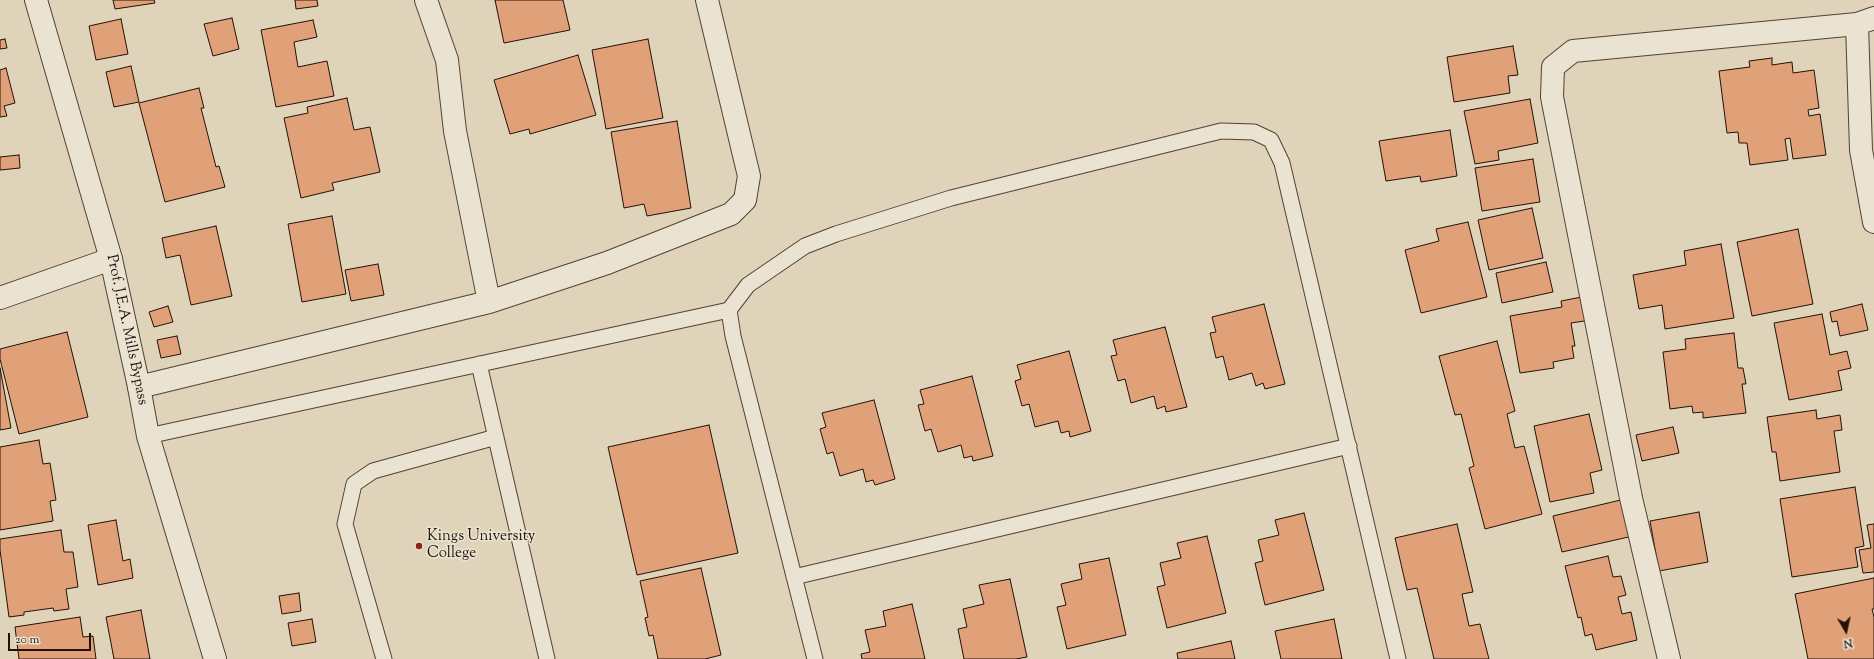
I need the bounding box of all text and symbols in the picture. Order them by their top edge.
street label: Prof. J.E.A. Mills Bypass [101,253,151,407]
place label: Kings University College [427,528,535,563]
marker: Kings University College [414,541,424,551]
north arrow [1826,611,1866,651]
scale bar [10,625,93,651]
text: 20 m [15,631,39,649]
text: N [1842,634,1853,651]

